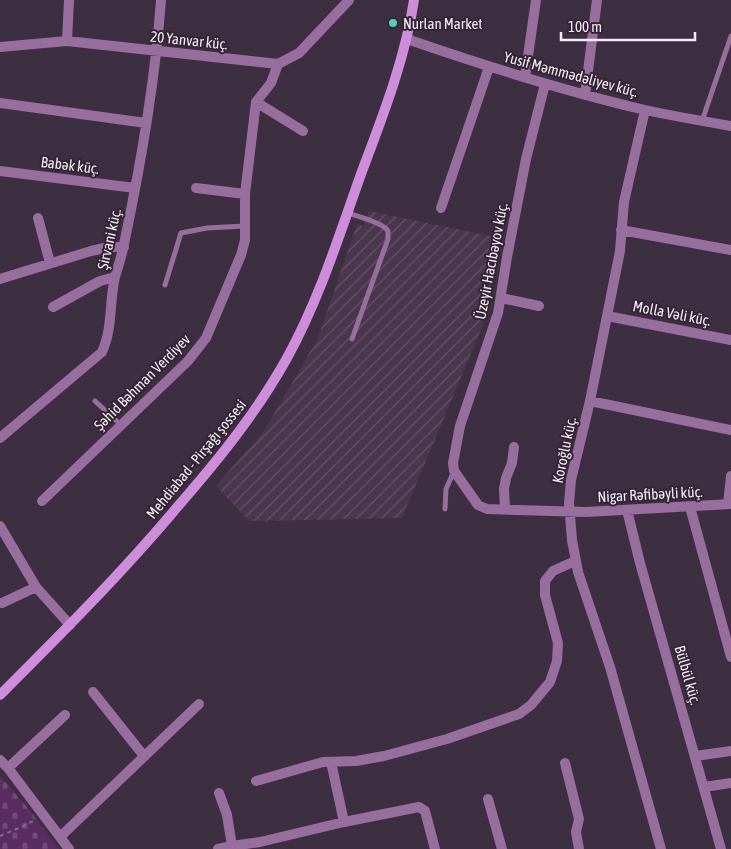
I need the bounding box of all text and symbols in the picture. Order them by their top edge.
scale bar [561,10,695,42]
place label: Nurlan Market [403,15,483,32]
marker: Nurlan Market [387,17,399,29]
text: 100 m [568,18,602,35]
street label: 20 Yanvar küç. [149,27,229,53]
street label: Yusif Məmmədəliyev küç. [502,48,640,100]
street label: Babək küç. [40,153,101,177]
street label: Üzeyir Hacıbəyov küç. [471,201,511,321]
street label: Şirvani küç. [94,207,124,271]
street label: Molla Vəli küç. [631,297,713,329]
street label: Şəhid Bəhman Verdiyev [90,330,194,434]
street label: Mehdiabad - Pirşağı şossesi [143,396,249,522]
street label: Koroğlu küç. [549,415,579,485]
street label: Nigar Rəfibəyli küç. [597,483,703,505]
street label: Bülbül küç. [671,643,705,707]

